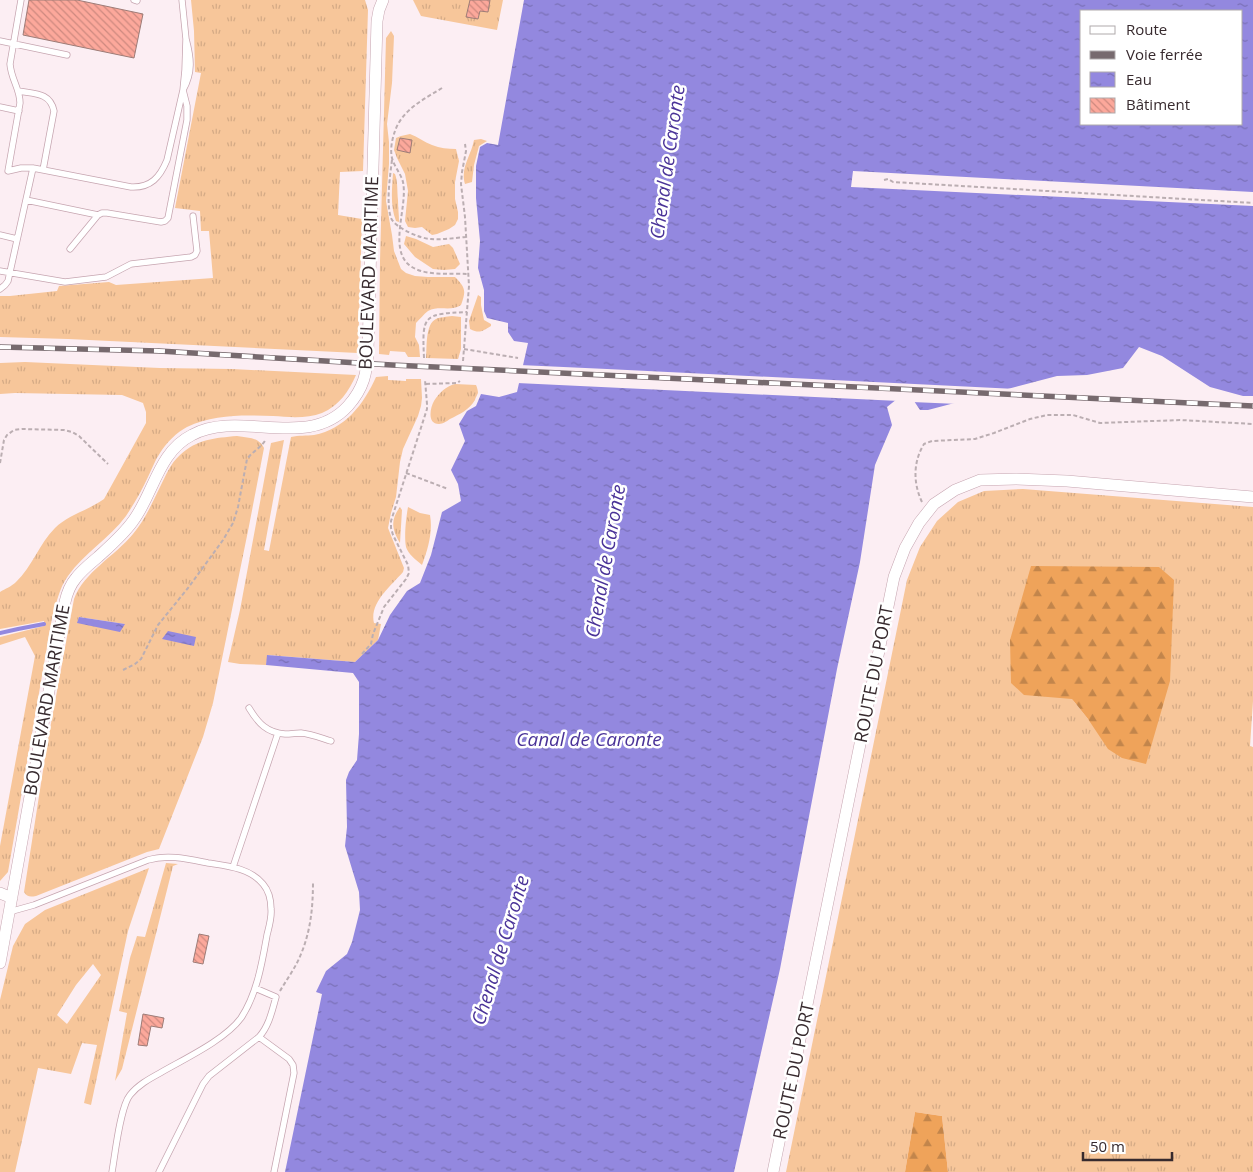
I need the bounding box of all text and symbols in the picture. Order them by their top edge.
legend [1080,10,1243,125]
text: Route [1126,19,1167,39]
text: Voie ferrée [1126,44,1203,64]
text: Eau [1126,69,1152,89]
water label: Chenal de Caronte [643,83,691,241]
text: Bâtiment [1126,94,1190,114]
street label: BOULEVARD MARITIME [353,176,383,370]
water label: Chenal de Caronte [579,482,631,640]
street label: BOULEVARD MARITIME [17,602,75,797]
street label: ROUTE DU PORT [848,603,898,745]
water label: Canal de Caronte [516,726,662,752]
water label: Chenal de Caronte [465,872,535,1028]
street label: ROUTE DU PORT [767,1000,819,1142]
scale bar [1083,1130,1172,1162]
text: 50 m [1090,1136,1125,1156]

